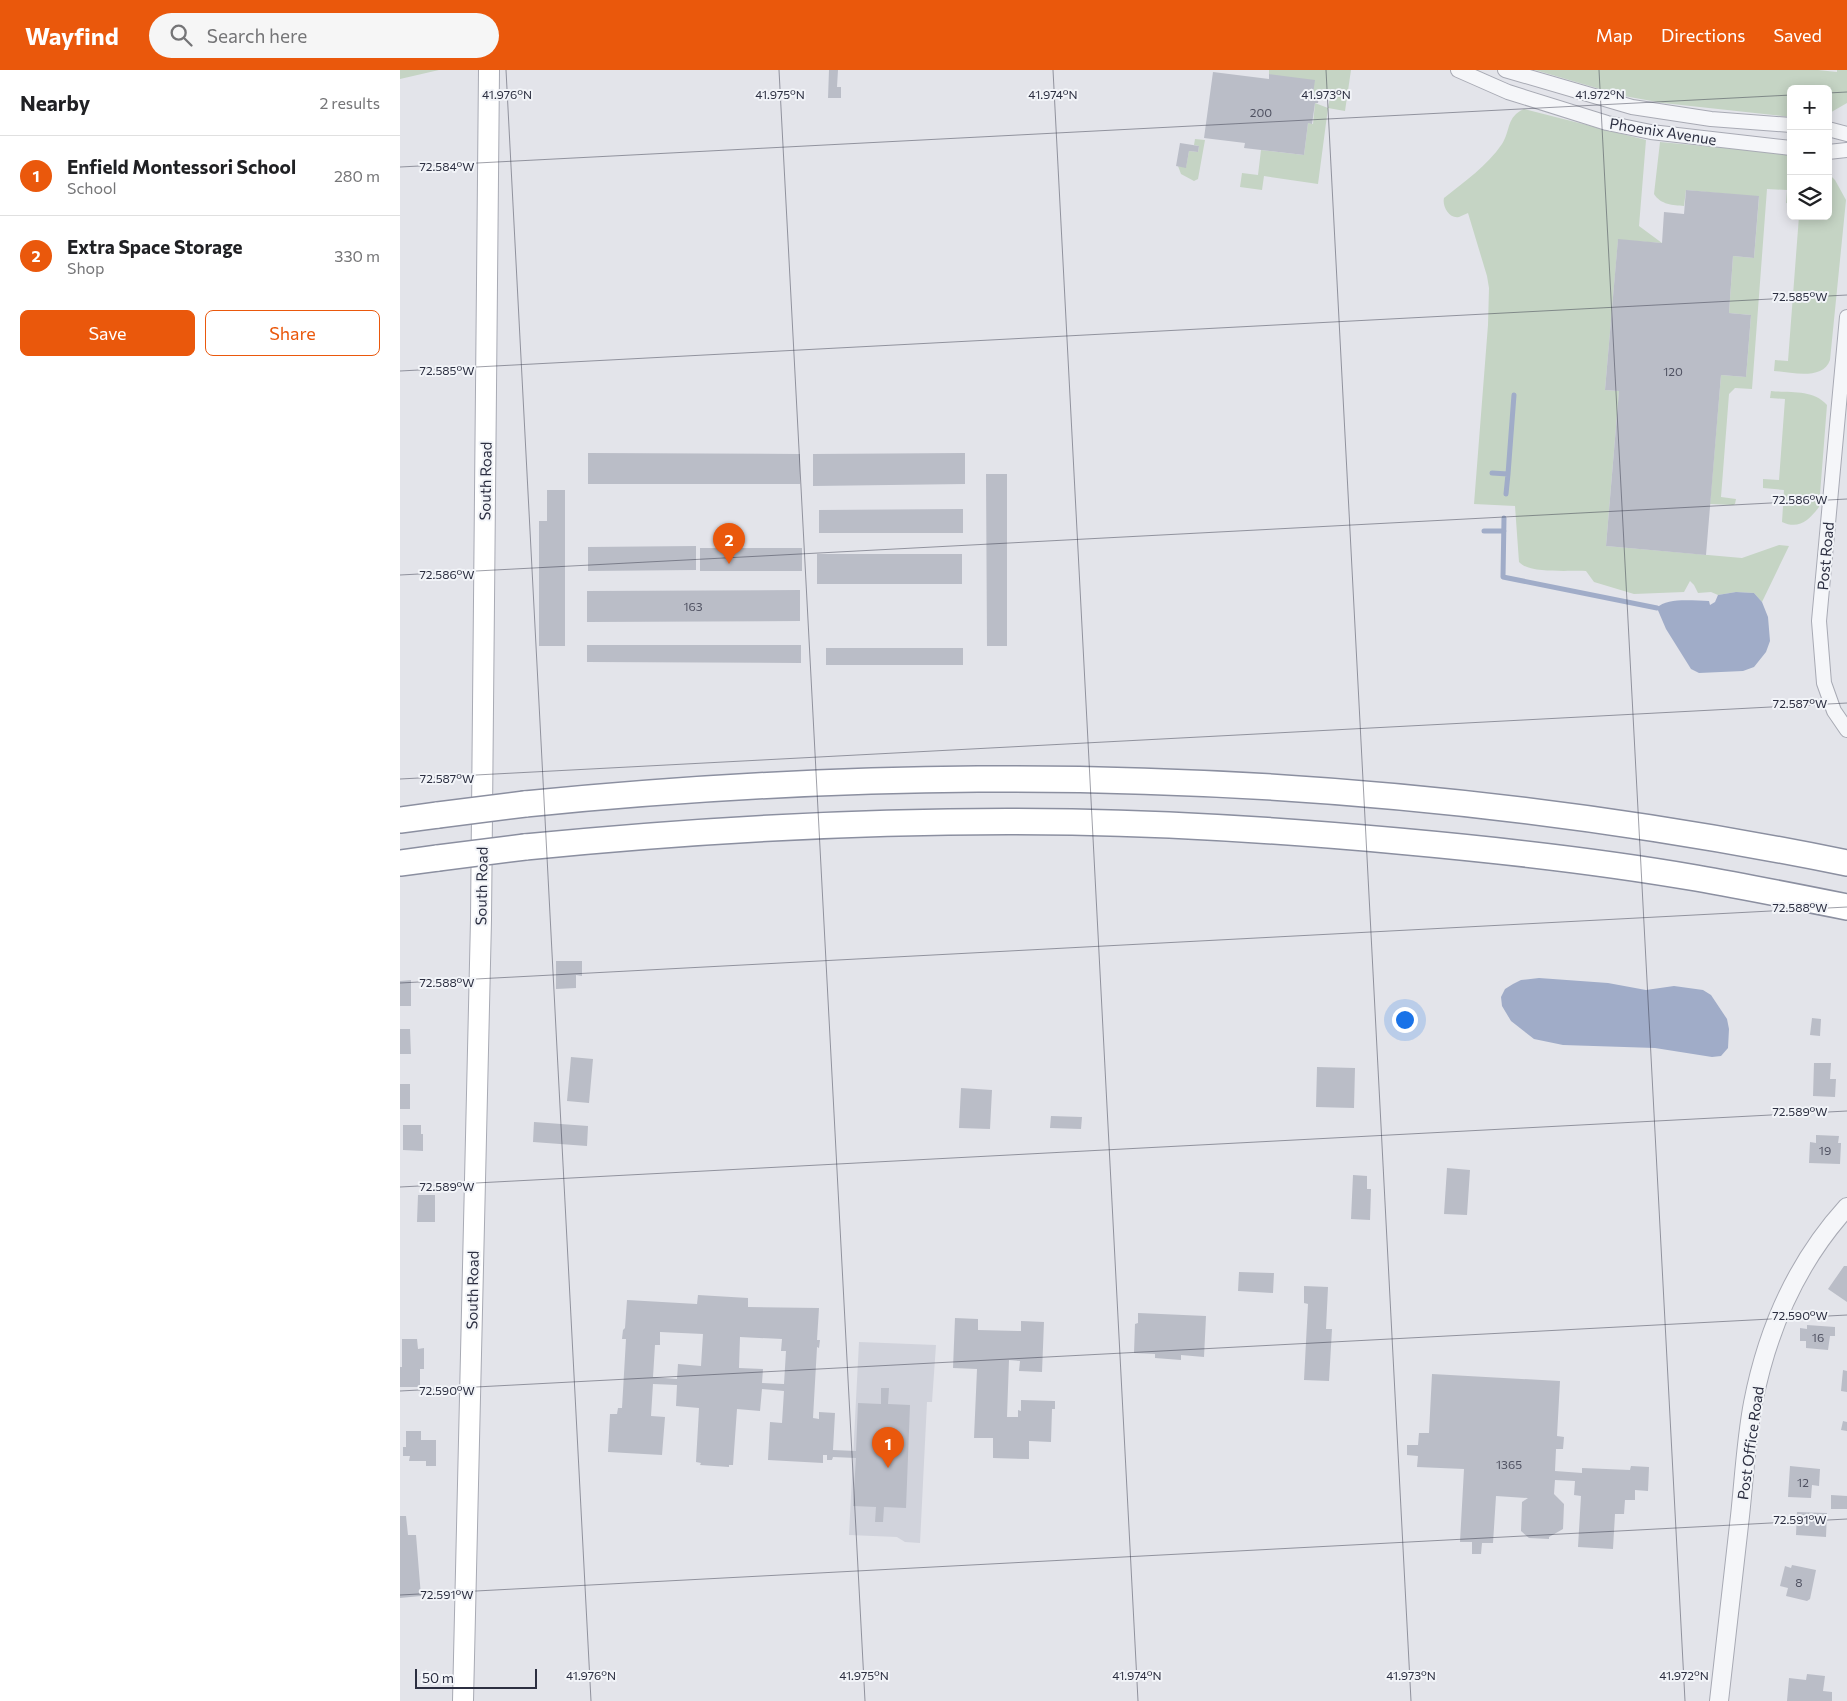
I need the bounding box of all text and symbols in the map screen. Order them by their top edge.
search box [149,13,499,58]
text: Wayfind [25,21,119,50]
icon: search [167,21,195,49]
text: Search here [207,24,307,47]
text: Map [1596,24,1633,46]
text: Directions [1661,24,1745,46]
text: Saved [1773,24,1822,46]
map controls [1787,85,1832,220]
button: + [1787,85,1832,130]
text: 41.976°N [482,87,532,101]
text: 41.975°N [755,87,805,101]
text: 41.974°N [1028,87,1078,101]
text: 41.973°N [1301,87,1351,101]
text: 41.972°N [1575,87,1625,101]
text: Nearby [20,90,90,115]
text: 2 results [319,93,380,112]
house number: 200 [1250,105,1272,119]
street label: Phoenix Avenue [1608,114,1718,148]
button: − [1787,130,1832,175]
text: Enfield Montessori School [67,155,296,178]
text: 72.584°W [419,159,475,173]
text: 1 [32,166,40,185]
text: 280 m [334,166,380,185]
button: layers [1787,175,1832,220]
text: School [67,178,117,197]
text: Extra Space Storage [67,235,242,258]
text: 2 [31,246,41,265]
text: 330 m [334,246,380,265]
text: Shop [67,258,105,277]
text: 72.585°W [1773,289,1827,303]
button: Save [20,310,195,356]
button: Share [205,310,380,356]
text: 72.585°W [420,363,474,377]
house number: 120 [1663,364,1683,378]
street label: South Road [475,441,495,521]
text: 72.586°W [1772,492,1828,506]
street label: Post Road [1813,521,1837,591]
pin: 2 [713,523,745,564]
text: 72.586°W [419,567,475,581]
house number: 163 [683,599,703,613]
text: 72.587°W [1773,696,1827,710]
text: 72.587°W [420,771,474,785]
street label: South Road [471,846,491,926]
text: 72.588°W [1772,900,1828,914]
text: 72.588°W [419,975,475,989]
your location [1392,1007,1418,1033]
text: 72.589°W [1772,1104,1828,1118]
house number: 19 [1819,1143,1831,1157]
text: 72.589°W [419,1179,475,1193]
street label: South Road [462,1250,482,1330]
text: 72.590°W [1772,1308,1828,1322]
house number: 16 [1812,1330,1824,1344]
text: 72.590°W [419,1383,475,1397]
street label: Post Office Road [1733,1385,1767,1501]
pin: 1 [872,1427,904,1468]
house number: 1365 [1496,1457,1522,1471]
house number: 12 [1797,1475,1809,1489]
text: 72.591°W [1773,1512,1827,1526]
house number: 8 [1795,1575,1803,1589]
text: 72.591°W [420,1587,474,1601]
scale bar [415,1666,538,1689]
text: 41.976°N [566,1668,616,1682]
text: 41.975°N [839,1668,889,1682]
text: 41.974°N [1112,1668,1162,1682]
text: 41.973°N [1386,1668,1436,1682]
text: 41.972°N [1659,1668,1709,1682]
text: 50 m [422,1669,454,1686]

